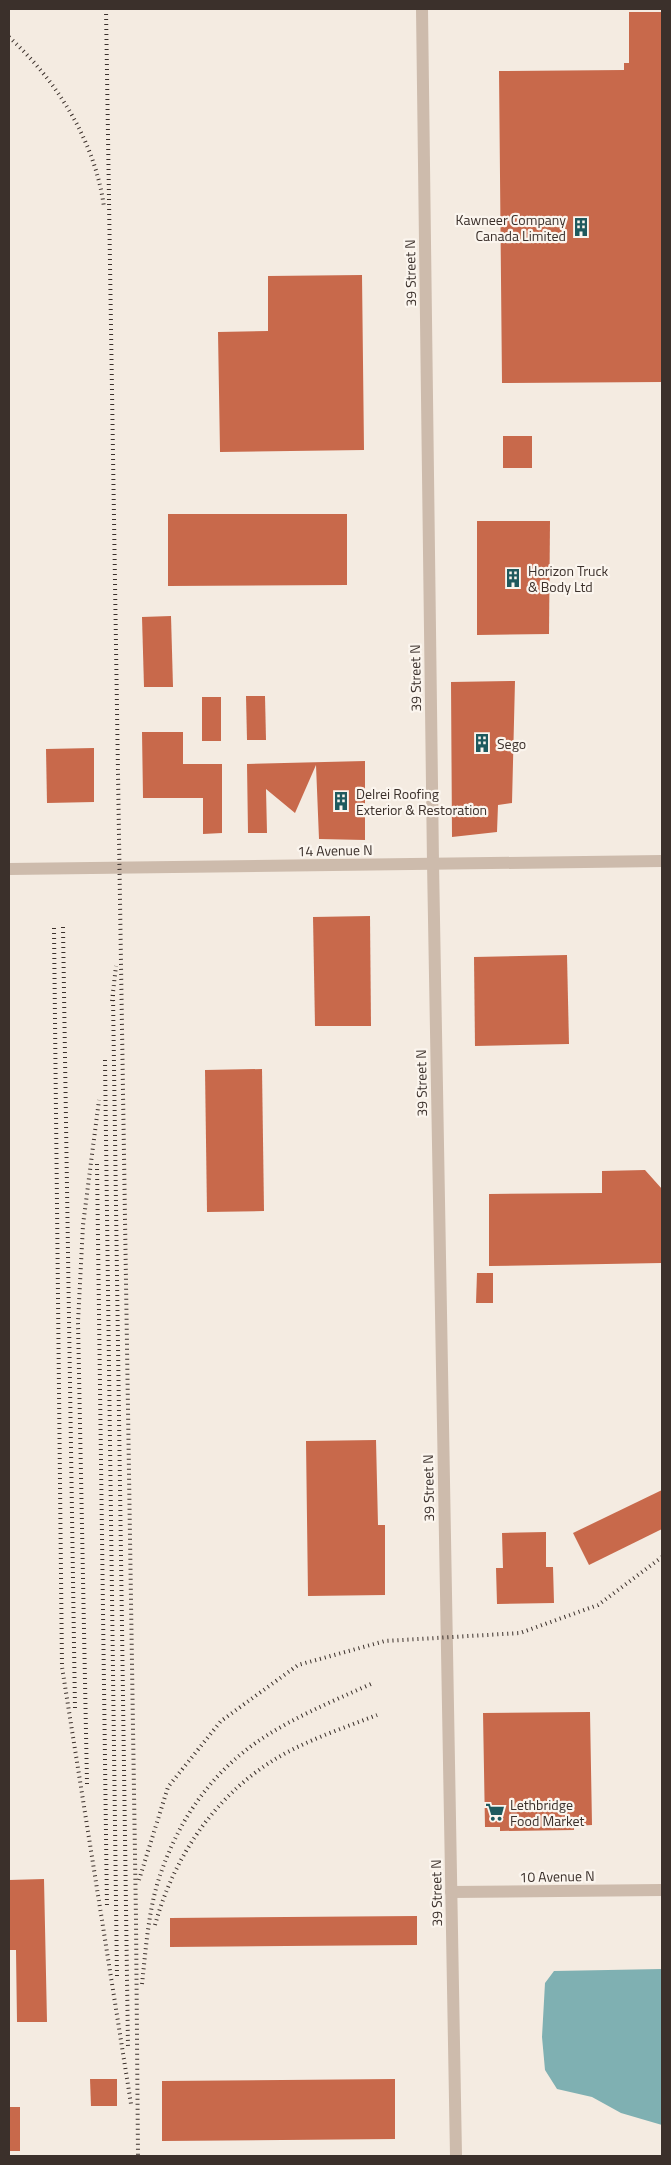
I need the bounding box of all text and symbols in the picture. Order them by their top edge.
place label: Kawneer Company Canada Limited [456,209,566,246]
building icon: Kawneer Company Canada Limited [570,216,592,238]
street label: 39 Street N [399,239,421,307]
place label: Horizon Truck & Body Ltd [528,560,609,597]
building icon: Horizon Truck & Body Ltd [502,567,524,589]
street label: 39 Street N [404,644,426,712]
building icon: Sego [471,732,493,754]
place label: Sego [497,733,526,754]
place label: Delrei Roofing Exterior & Restoration [356,783,487,820]
building icon: Delrei Roofing Exterior & Restoration [330,790,352,812]
street label: 14 Avenue N [297,839,373,861]
street label: 39 Street N [410,1049,432,1117]
street label: 39 Street N [417,1454,439,1522]
place label: Lethbridge Food Market [510,1794,585,1831]
supermarket icon: Lethbridge Food Market [484,1801,506,1823]
street label: 39 Street N [425,1859,447,1927]
street label: 10 Avenue N [519,1865,595,1887]

